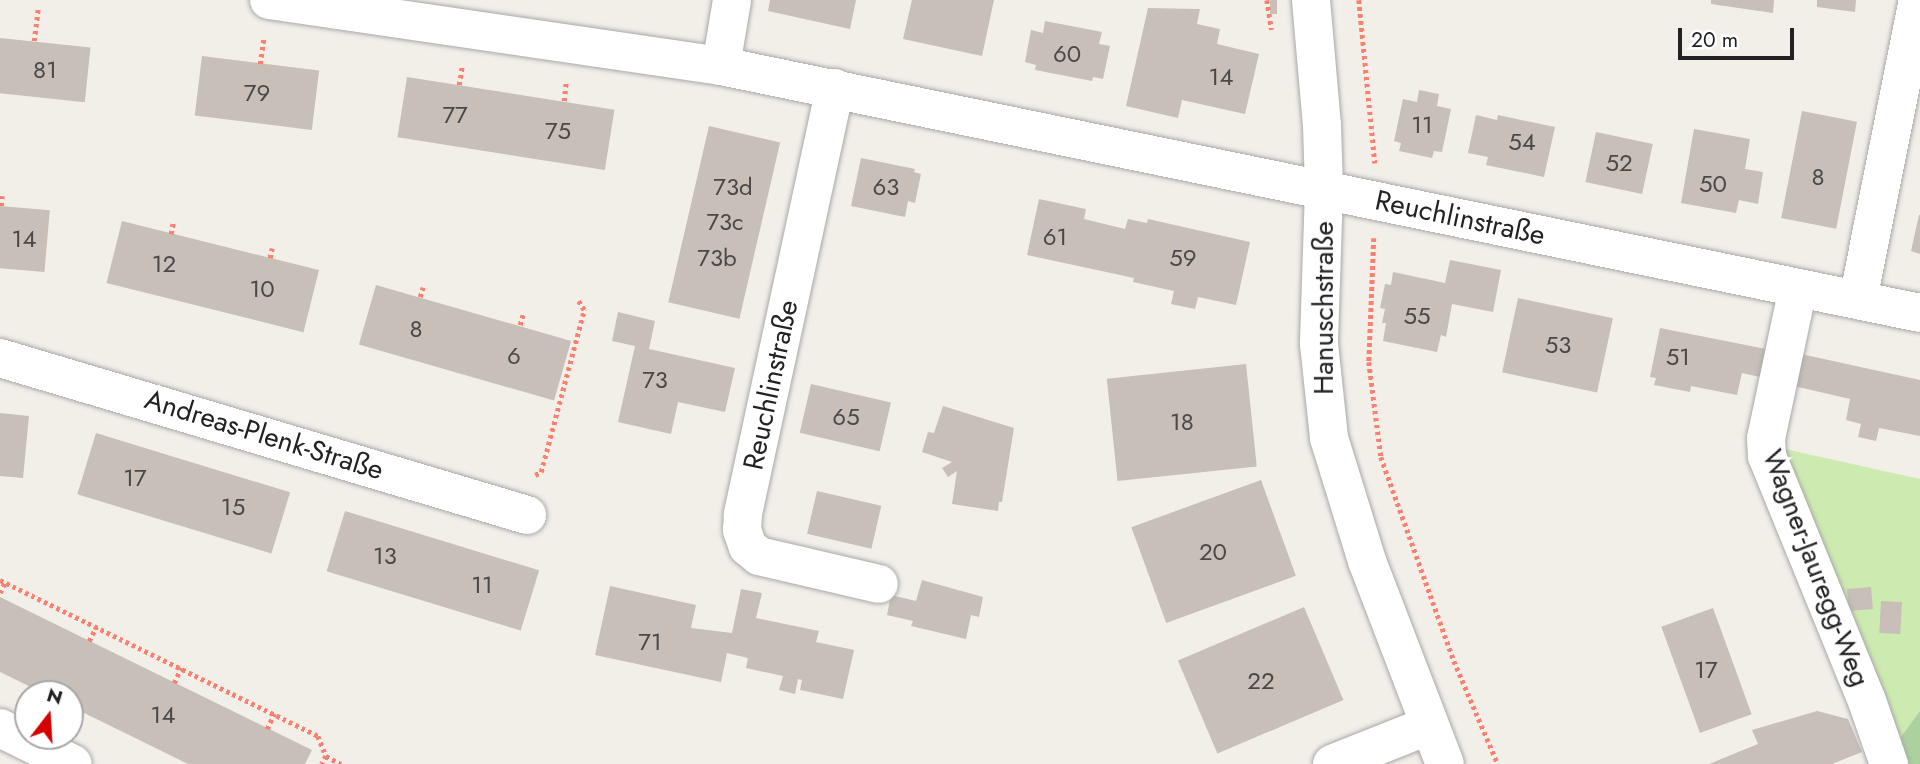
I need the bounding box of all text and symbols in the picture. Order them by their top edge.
scale bar [1682,14,1798,58]
text: 20 m [1691,25,1738,55]
house number: 60 [1053,40,1081,68]
house number: 81 [33,56,57,84]
house number: 14 [1209,63,1233,91]
house number: 79 [244,79,270,107]
house number: 77 [442,101,468,129]
house number: 11 [1411,111,1433,139]
house number: 75 [545,117,571,145]
house number: 54 [1508,128,1536,156]
house number: 52 [1605,149,1633,177]
house number: 8 [1811,163,1825,191]
house number: 50 [1699,170,1727,198]
house number: 73d [713,173,753,201]
house number: 63 [873,173,899,201]
street label: Reuchlinstraße [1372,184,1548,252]
house number: 73c [706,208,744,236]
street label: Hanuschstraße [1307,221,1341,395]
house number: 61 [1043,223,1067,251]
house number: 14 [12,225,36,253]
house number: 73b [697,244,737,272]
house number: 59 [1169,244,1197,272]
house number: 12 [152,250,176,278]
house number: 10 [249,275,275,303]
street label: Reuchlinstraße [737,297,805,473]
house number: 55 [1403,302,1431,330]
house number: 8 [409,315,423,343]
house number: 53 [1545,331,1571,359]
house number: 6 [507,342,521,370]
house number: 51 [1666,343,1690,371]
house number: 73 [642,366,668,394]
street label: Andreas-Plenk-Straße [141,383,387,487]
house number: 65 [832,403,860,431]
house number: 18 [1170,408,1194,436]
street label: Wagner-Jauregg-Weg [1755,445,1877,691]
house number: 17 [123,464,147,492]
house number: 15 [221,493,245,521]
house number: 20 [1199,538,1227,566]
house number: 13 [373,542,397,570]
house number: 11 [471,571,493,599]
house number: 71 [638,628,662,656]
house number: 17 [1694,656,1718,684]
house number: 22 [1247,667,1275,695]
north arrow [14,680,84,750]
text: N [44,681,66,711]
house number: 14 [151,701,175,729]

